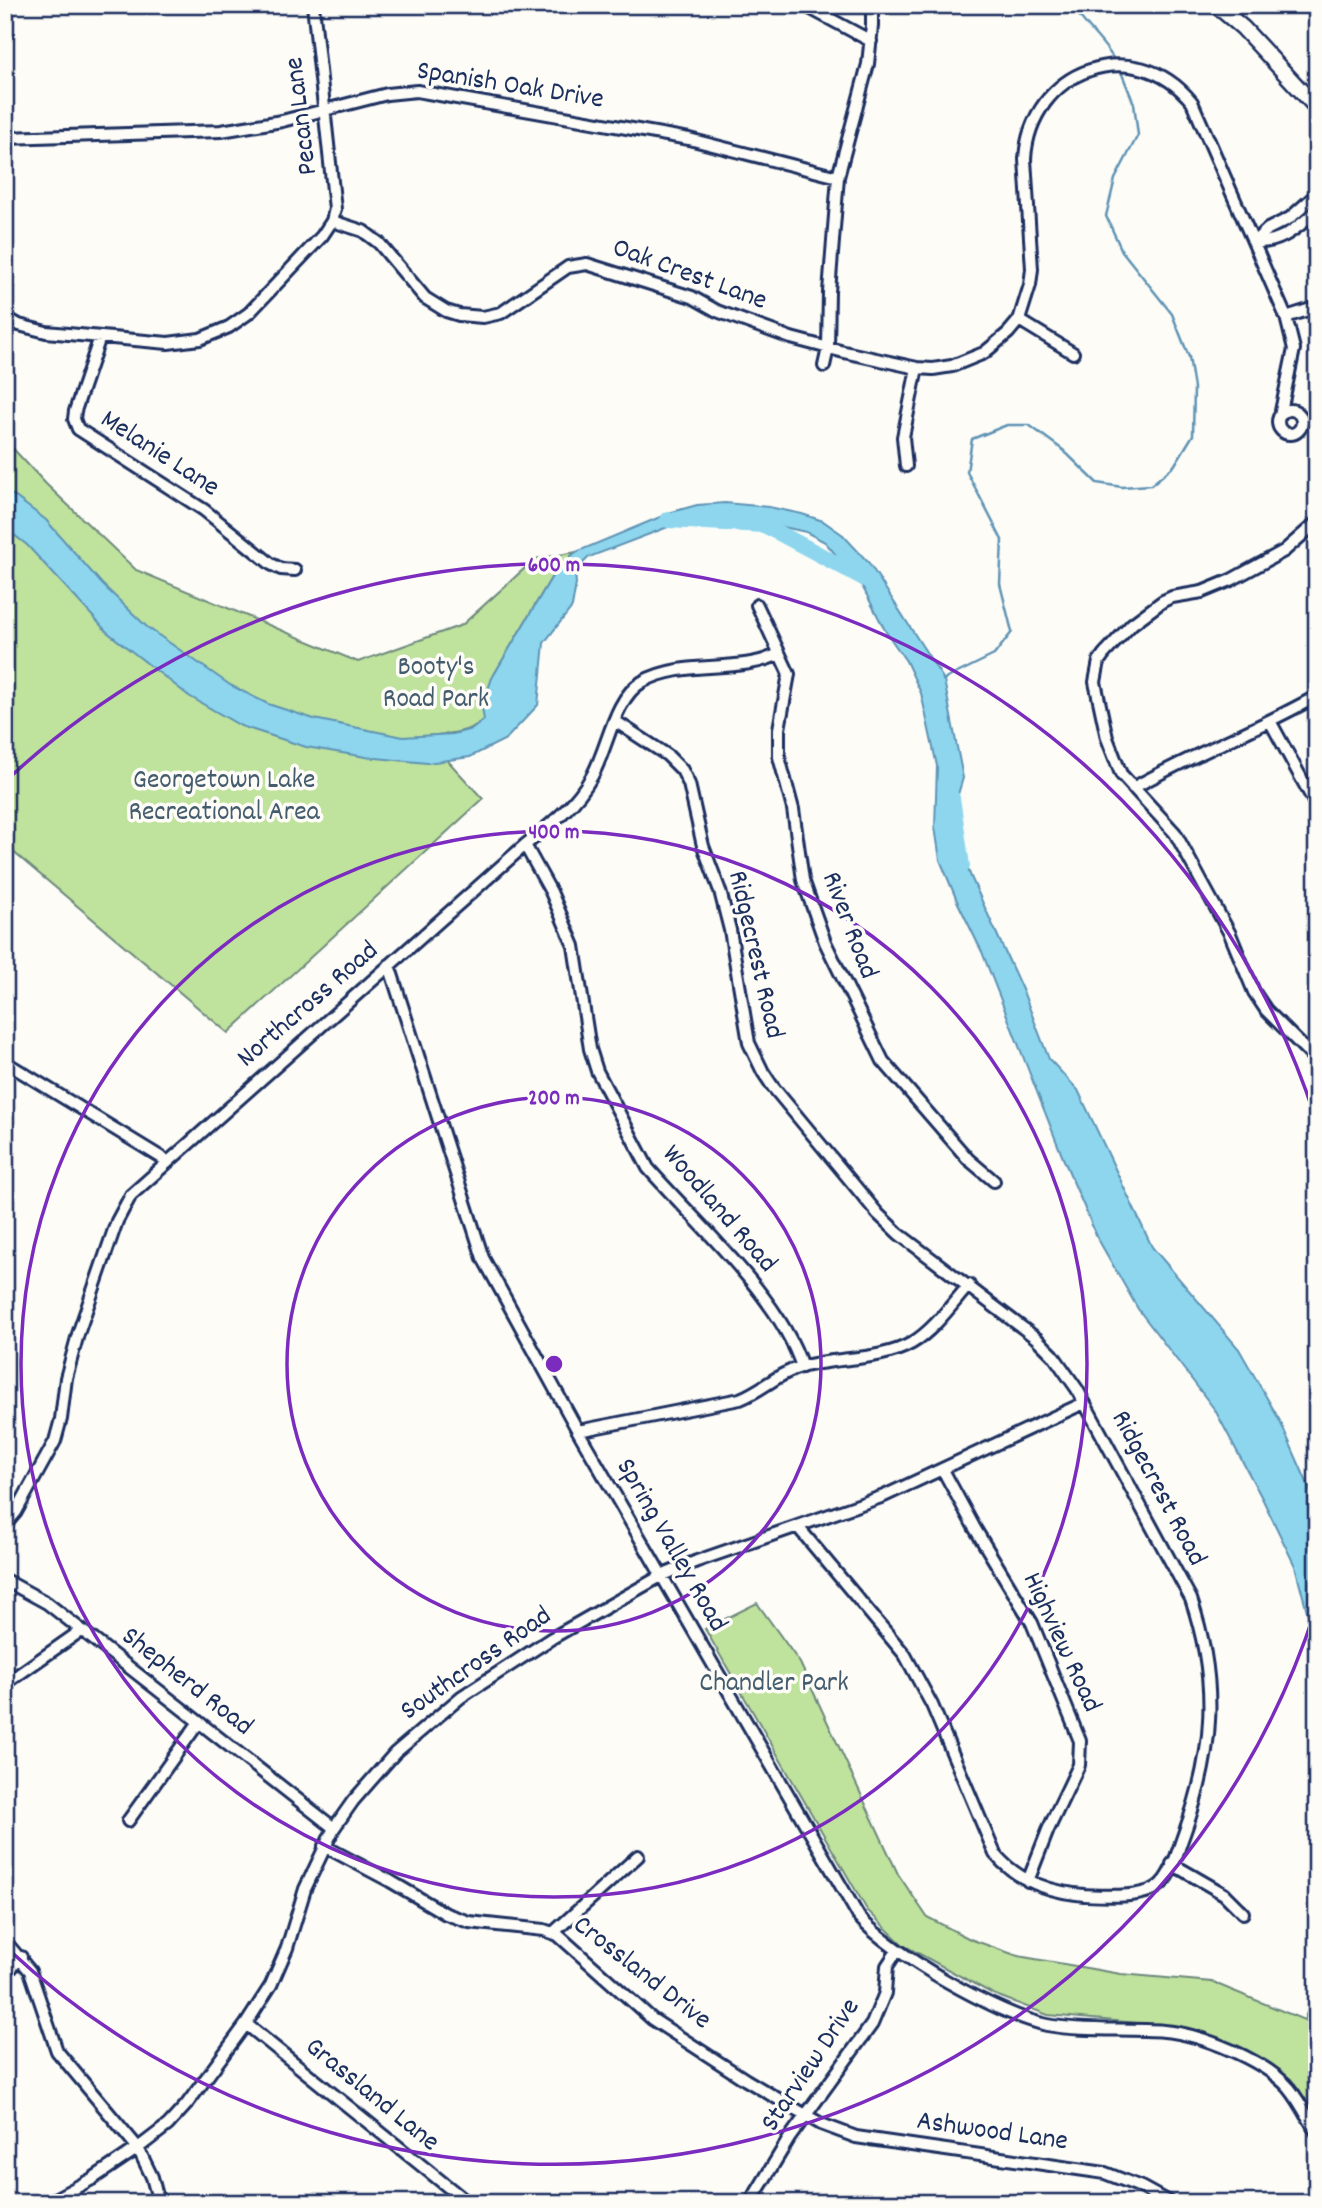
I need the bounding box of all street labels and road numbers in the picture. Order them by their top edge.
street label: Spanish Oak Drive [414,52,606,122]
street label: Pecan Lane [276,55,330,177]
street label: Oak Crest Lane [606,229,772,323]
street label: Melanie Lane [91,401,227,509]
street label: Ridgecrest Road [715,867,793,1043]
street label: River Road [809,867,887,985]
street label: Northcross Road [229,933,389,1079]
street label: Woodland Road [651,1137,785,1283]
street label: Ridgecrest Road [1099,1404,1215,1574]
street label: Spring Valley Road [604,1452,736,1640]
street label: Highview Road [1010,1566,1110,1720]
street label: Southcross Road [393,1598,561,1732]
street label: Shepherd Road [111,1619,261,1747]
street label: Crossland Drive [563,1907,719,2041]
street label: Starview Drive [752,1991,872,2141]
street label: Grassland Lane [295,2029,447,2163]
street label: Ashwood Lane [914,2103,1070,2163]

